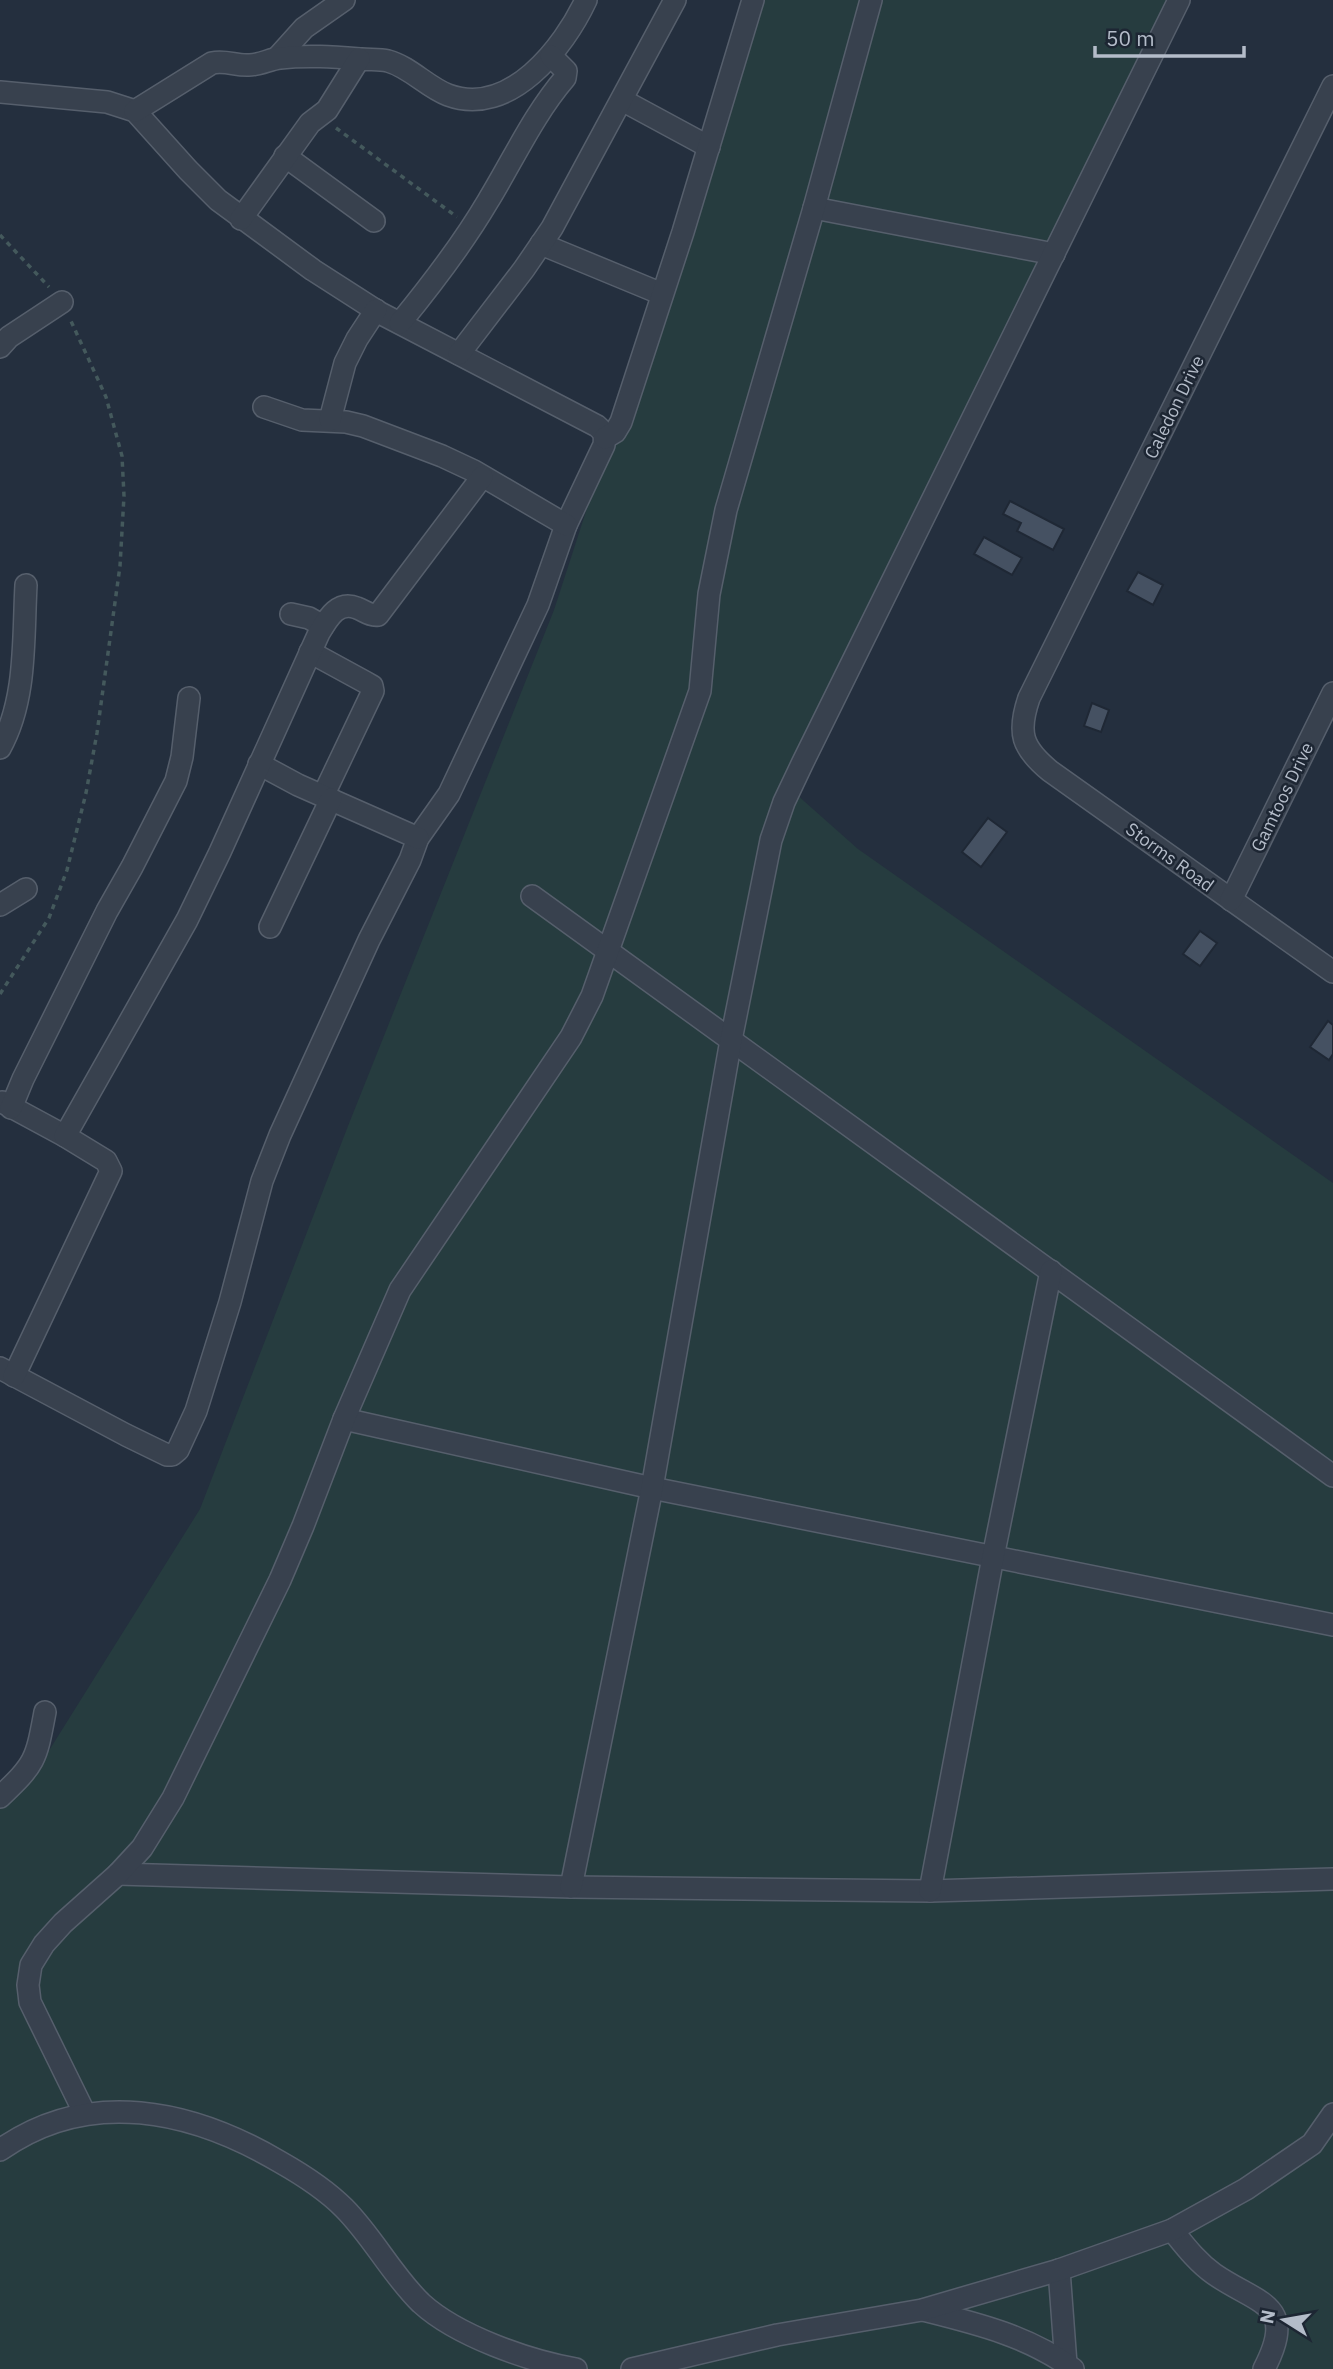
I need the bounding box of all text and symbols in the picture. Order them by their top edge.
scale bar [1095,14,1244,58]
text: 50 m [1106,24,1155,52]
street label: Caledon Drive [1139,351,1209,463]
street label: Gamtoos Drive [1246,738,1318,856]
street label: Storms Road [1121,817,1219,897]
north arrow [1249,2285,1319,2355]
text: N [1254,2308,1280,2326]

